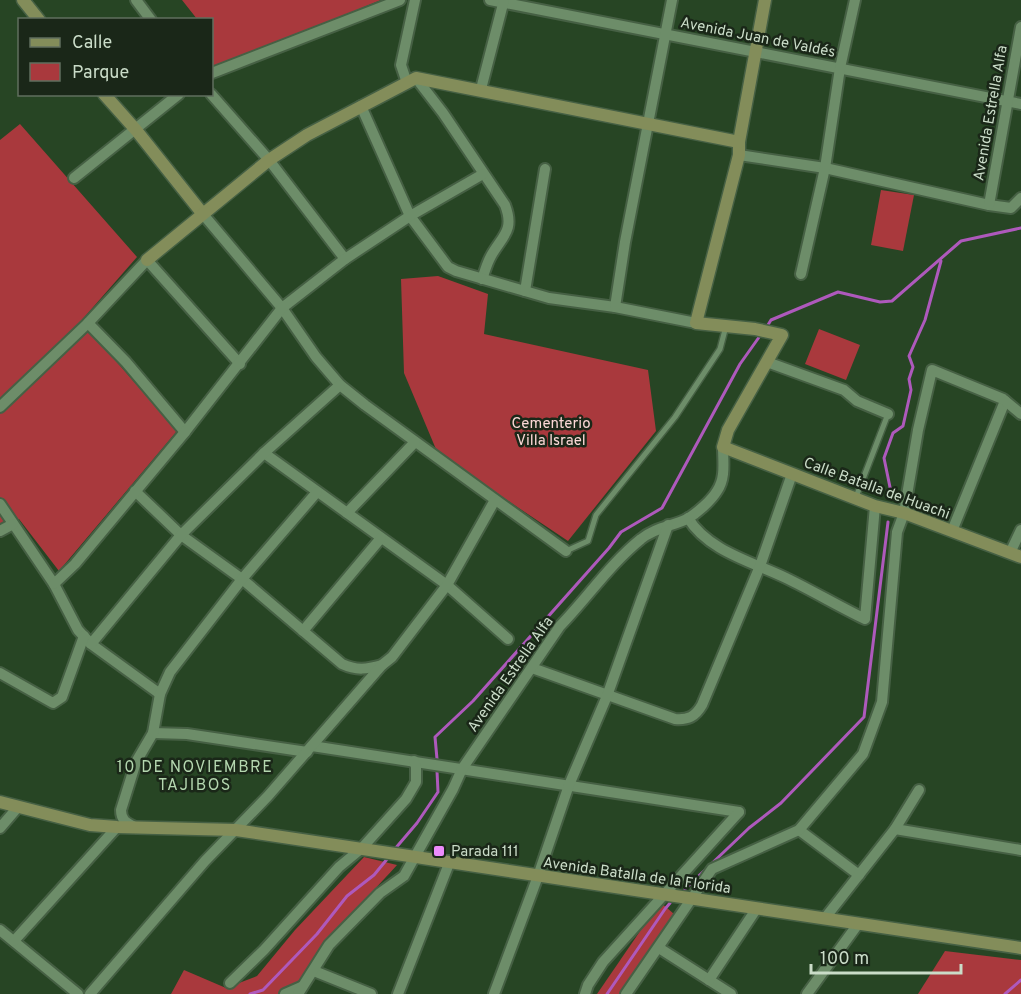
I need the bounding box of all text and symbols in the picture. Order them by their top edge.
street label: Avenida Juan de Valdés [679,14,837,63]
legend [18,18,213,96]
text: Calle [72,32,112,55]
street label: Avenida Estrella Alfa [970,44,1013,182]
text: Parque [72,62,129,85]
park label: Cementerio Villa Israel [511,415,591,451]
street label: Calle Batalla de Huachi [801,454,952,525]
street label: Avenida Estrella Alfa [464,613,558,737]
district label: 10 DE NOVIEMBRE TAJIBOS [117,758,273,796]
place label: Parada 111 [451,843,519,862]
marker: Parada 111 [432,844,446,858]
street label: Avenida Batalla de la Florida [542,854,732,899]
scale bar [811,937,961,975]
text: 100 m [820,948,869,971]

